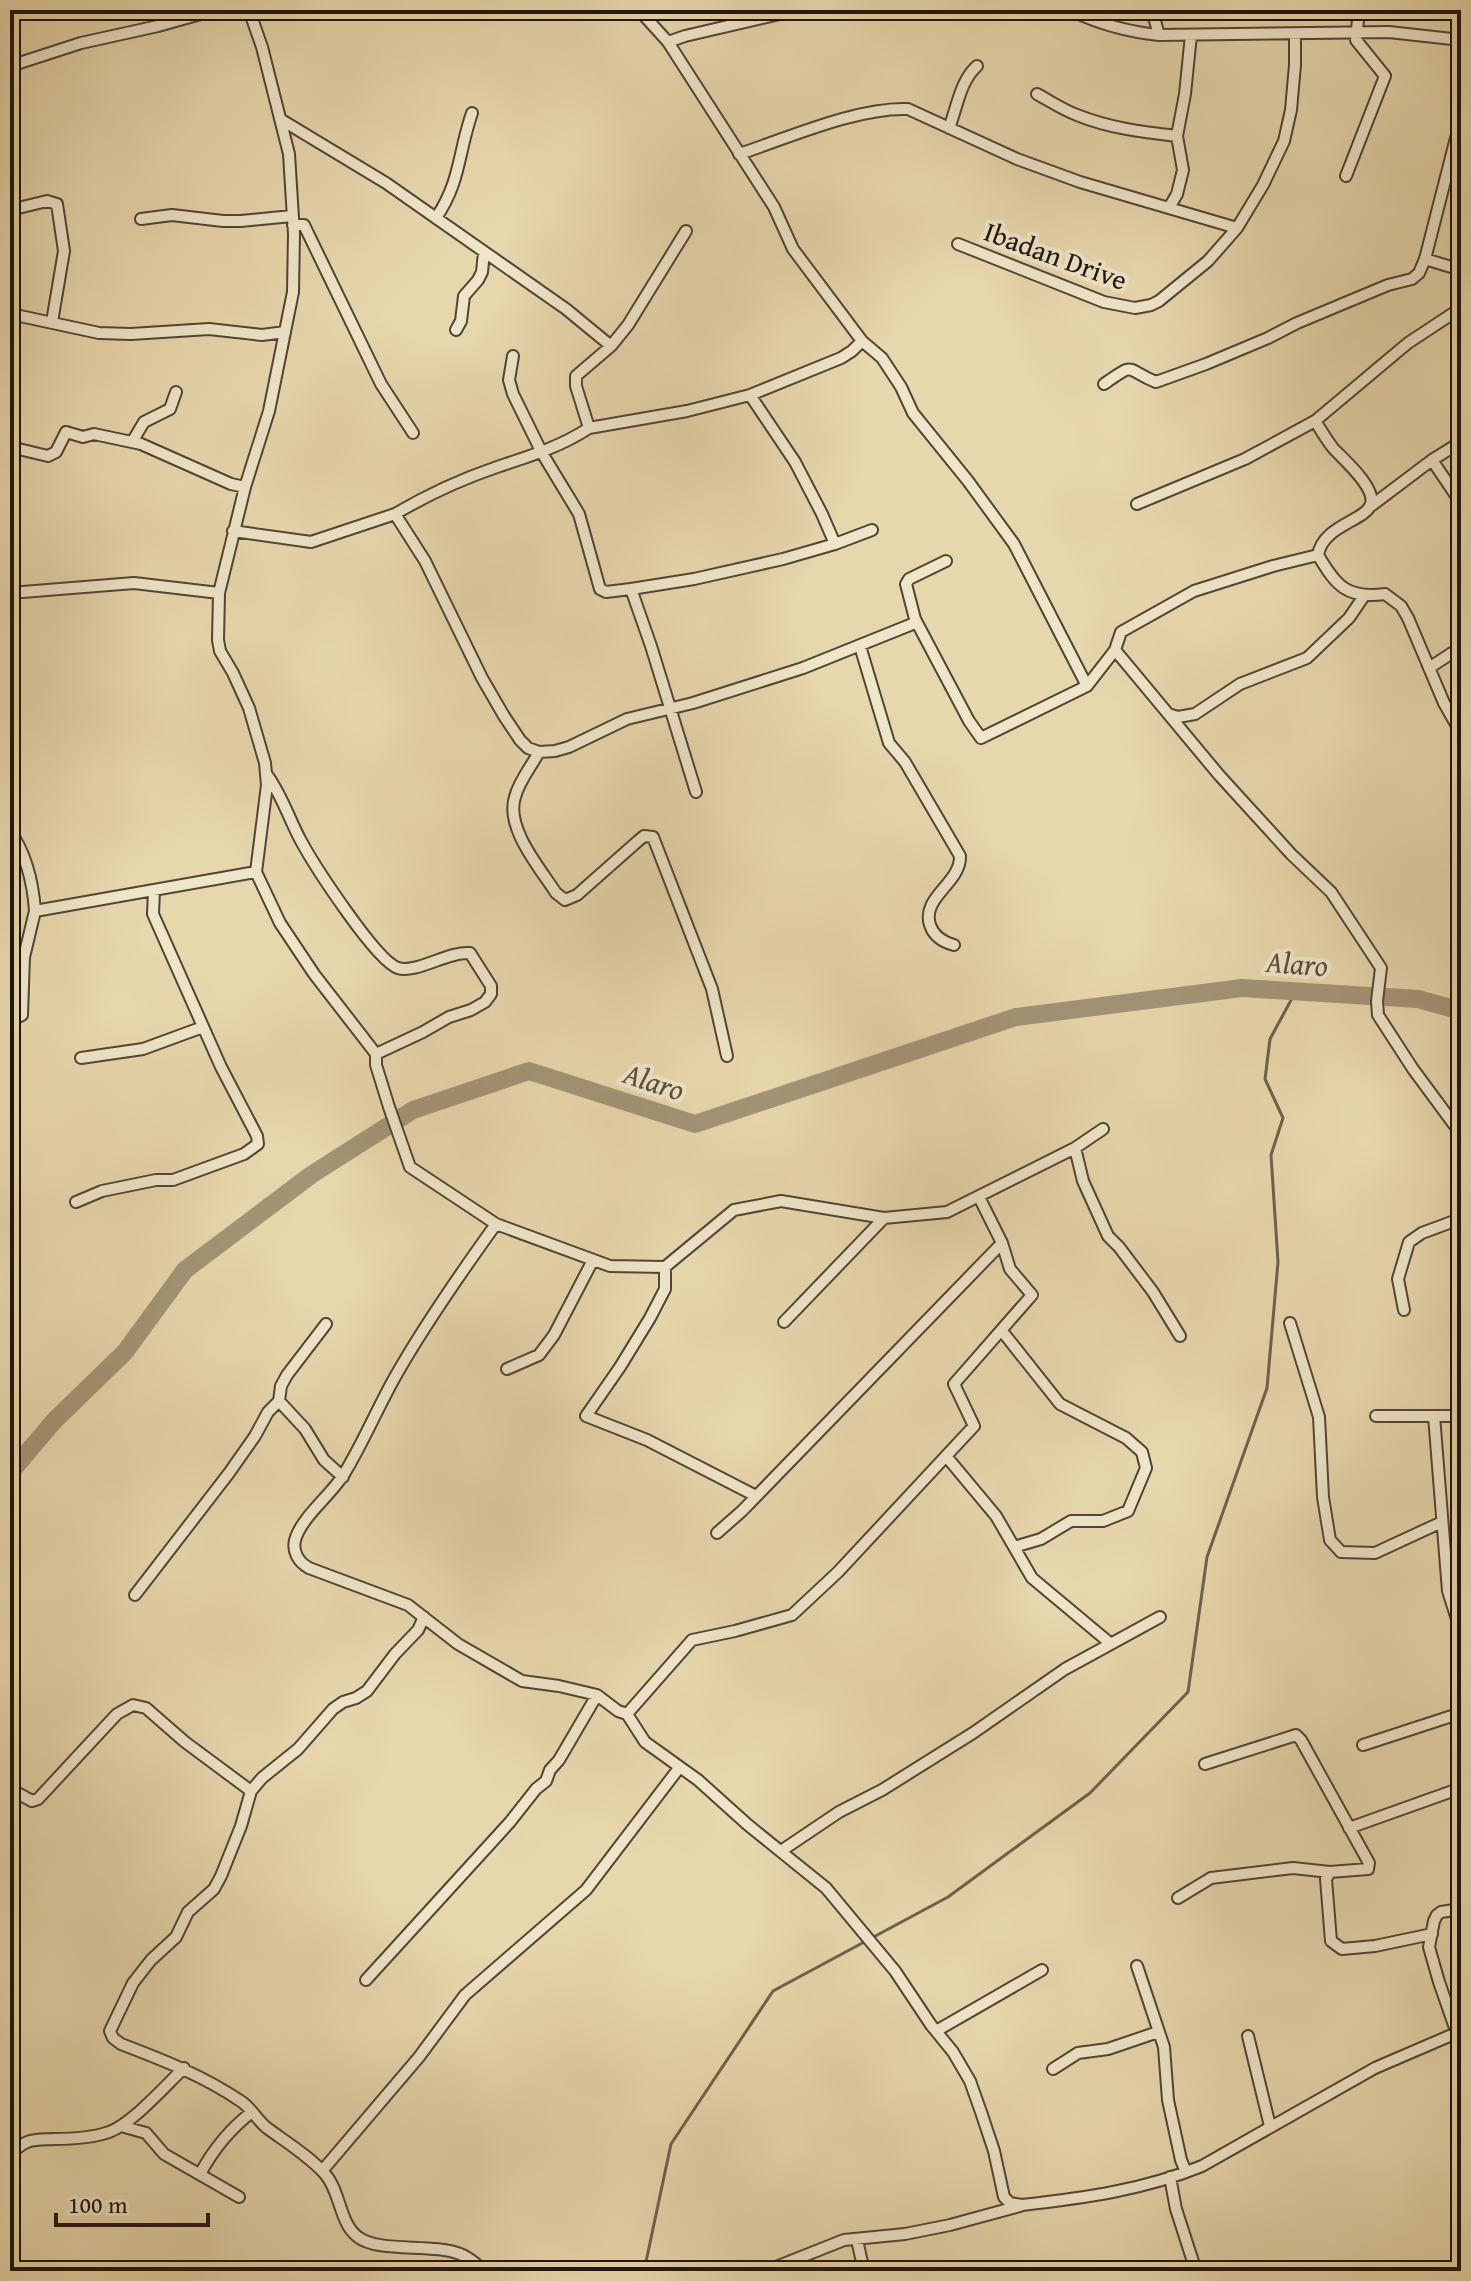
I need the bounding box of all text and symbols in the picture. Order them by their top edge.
street label: Ibadan Drive [979,210,1133,300]
water label: Alaro [1264,939,1330,987]
water label: Alaro [617,1050,690,1112]
scale bar [56,2177,208,2227]
text: 100 m [68,2187,128,2222]

